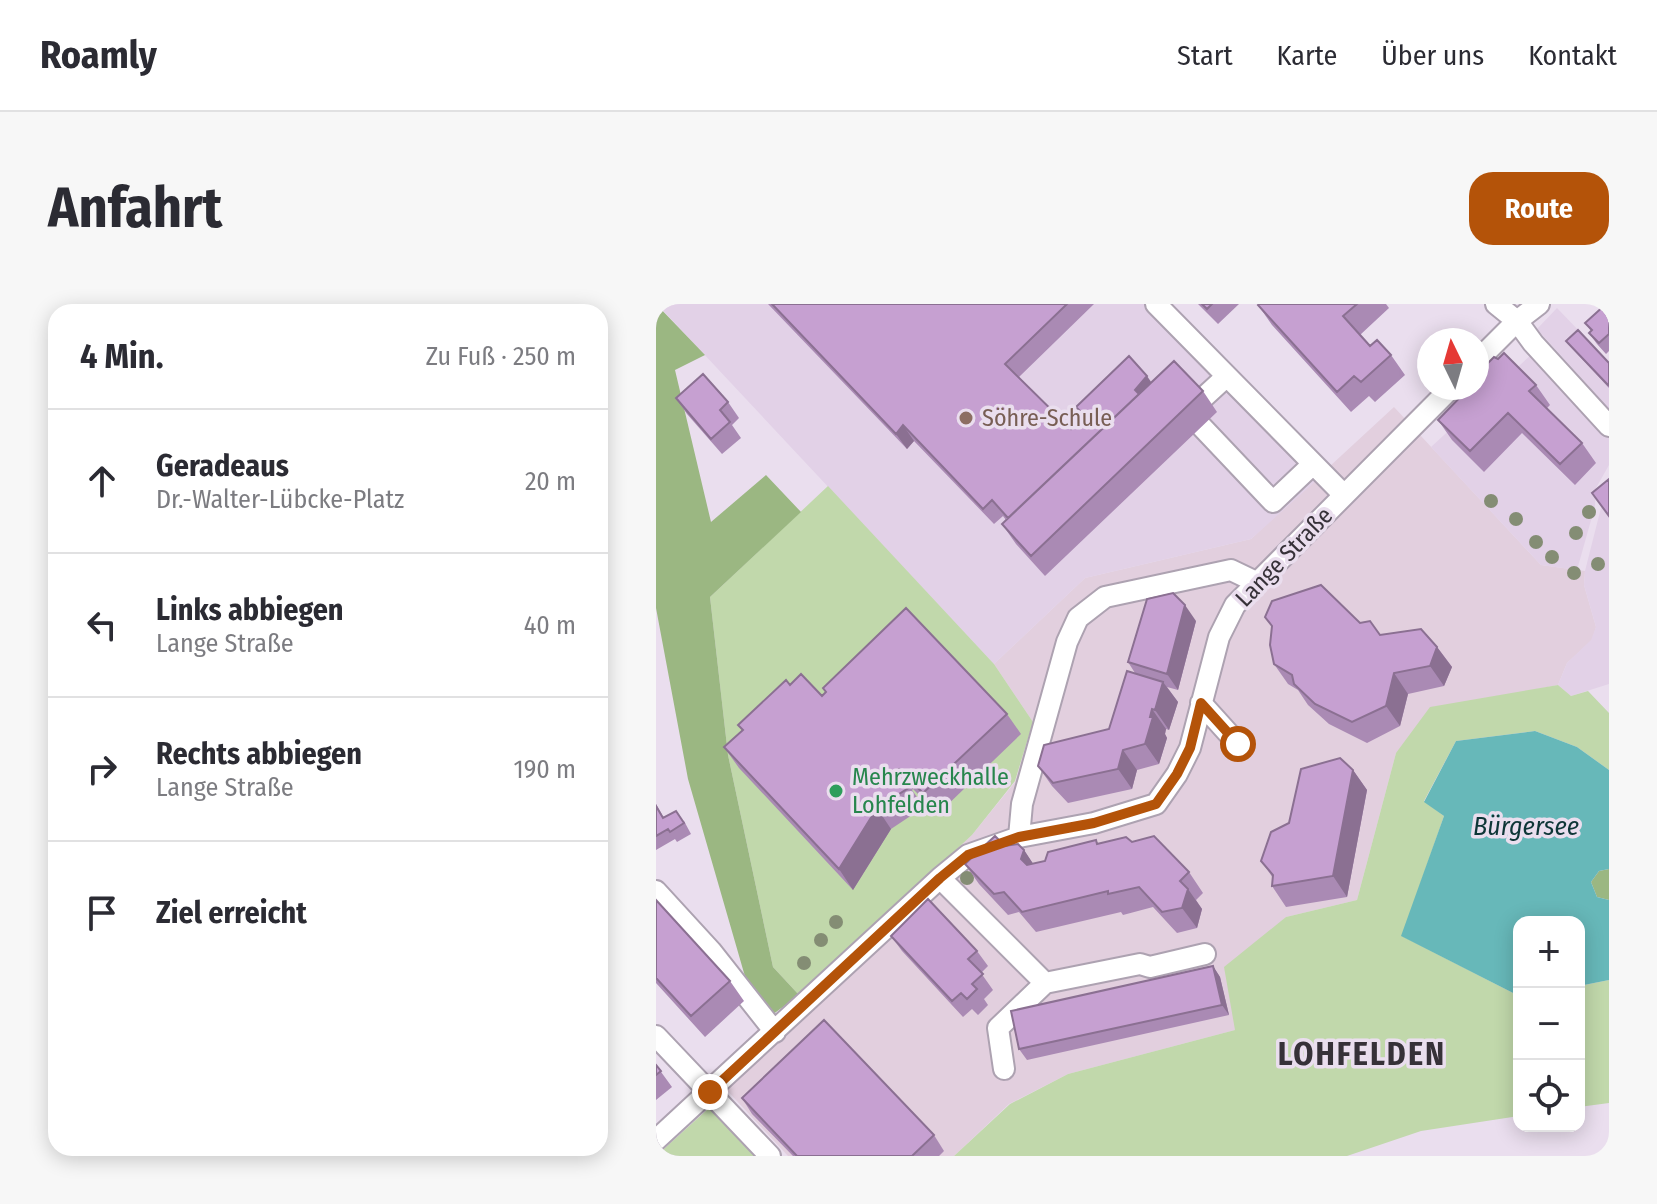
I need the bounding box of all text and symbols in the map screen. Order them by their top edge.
text: Roamly [40,32,157,78]
text: Start [1177,39,1233,72]
text: Karte [1277,39,1337,72]
text: Über uns [1381,39,1484,72]
text: Kontakt [1528,39,1617,72]
button: Route [1469,172,1609,245]
text: Anfahrt [48,175,222,242]
north arrow [1417,328,1489,400]
text: 4 Min. [80,336,163,377]
text: Zu Fuß · 250 m [426,341,576,372]
place label: Söhre-Schule [982,404,1112,432]
marker: Söhre-Schule [957,409,975,427]
text: Geradeaus [156,448,289,484]
icon: ahead [80,459,124,503]
text: 20 m [525,466,576,497]
text: Dr.-Walter-Lübcke-Platz [156,484,404,515]
street label: Lange Straße [1230,502,1338,612]
text: Links abbiegen [156,592,344,628]
icon: left [80,603,124,647]
text: 40 m [524,610,576,641]
text: Lange Straße [156,628,294,659]
route start [1220,726,1256,762]
text: Rechts abbiegen [156,736,362,772]
icon: right [80,747,124,791]
text: 190 m [514,754,576,785]
place label: Mehrzweckhalle Lohfelden [852,763,1009,819]
text: Lange Straße [156,772,294,803]
marker: Mehrzweckhalle Lohfelden [827,782,845,800]
water label: Bürgersee [1473,811,1579,842]
icon: arrive [80,891,124,935]
text: Ziel erreicht [156,895,307,931]
map controls [1513,916,1585,1132]
button: + [1513,916,1585,988]
button: − [1513,988,1585,1060]
district label: LOHFELDEN [1278,1035,1446,1073]
button: locate [1513,1060,1585,1132]
route end [692,1074,728,1110]

